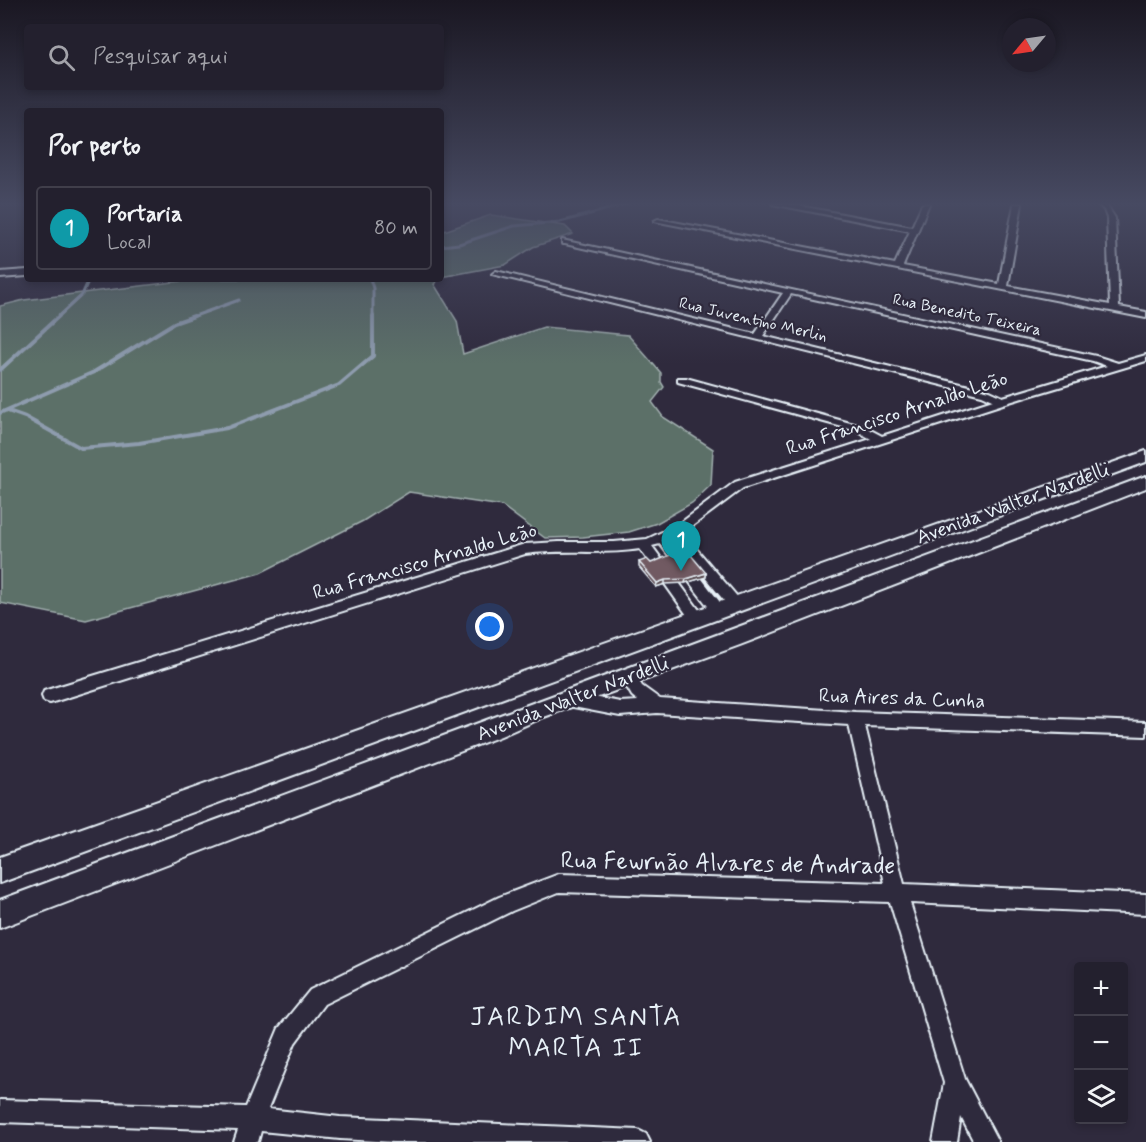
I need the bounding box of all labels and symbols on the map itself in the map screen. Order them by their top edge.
north arrow [1002,18,1056,72]
street label: Rua Benedito Teixeira [891,289,1043,341]
street label: Rua Juventino Merlin [677,293,829,347]
street label: Rua Francisco Arnaldo Leão [783,365,1011,463]
street label: Avenida Walter Nardelli [913,456,1113,552]
street label: Rua Francisco Arnaldo Leão [310,517,540,607]
pin: 1 [662,522,700,571]
your location [475,612,504,641]
street label: Avenida Walter Nardelli [473,650,673,748]
street label: Rua Aires da Cunha [818,683,986,715]
street label: Rua Fewrnão Alvares de Andrade [560,846,896,882]
district label: JARDIM SANTA MARTA II [470,1000,682,1066]

